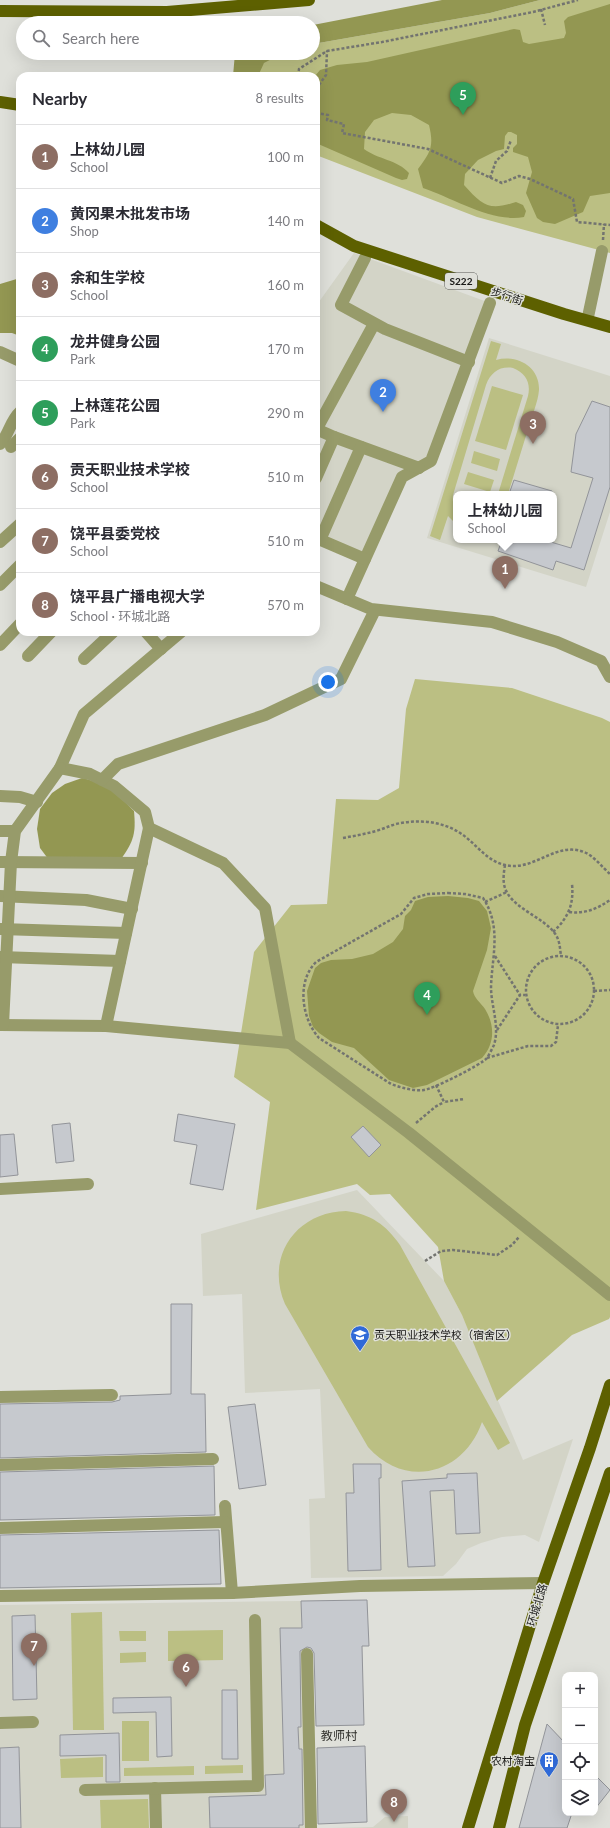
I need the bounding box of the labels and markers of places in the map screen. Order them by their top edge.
pin: 5 [450,82,476,115]
pin: 2 [370,379,396,412]
pin: 3 [520,411,546,444]
pin: 1 [492,556,518,589]
pin: 4 [414,982,440,1015]
school or university icon: 贡天职业技术学校（宿舍区） [349,1324,371,1352]
place label: 贡天职业技术学校（宿舍区） [374,1328,517,1341]
pin: 7 [21,1633,47,1666]
pin: 6 [173,1654,199,1687]
building icon: 农村淘宝 [538,1750,560,1778]
place label: 农村淘宝 [491,1754,535,1767]
pin: 8 [381,1789,407,1822]

